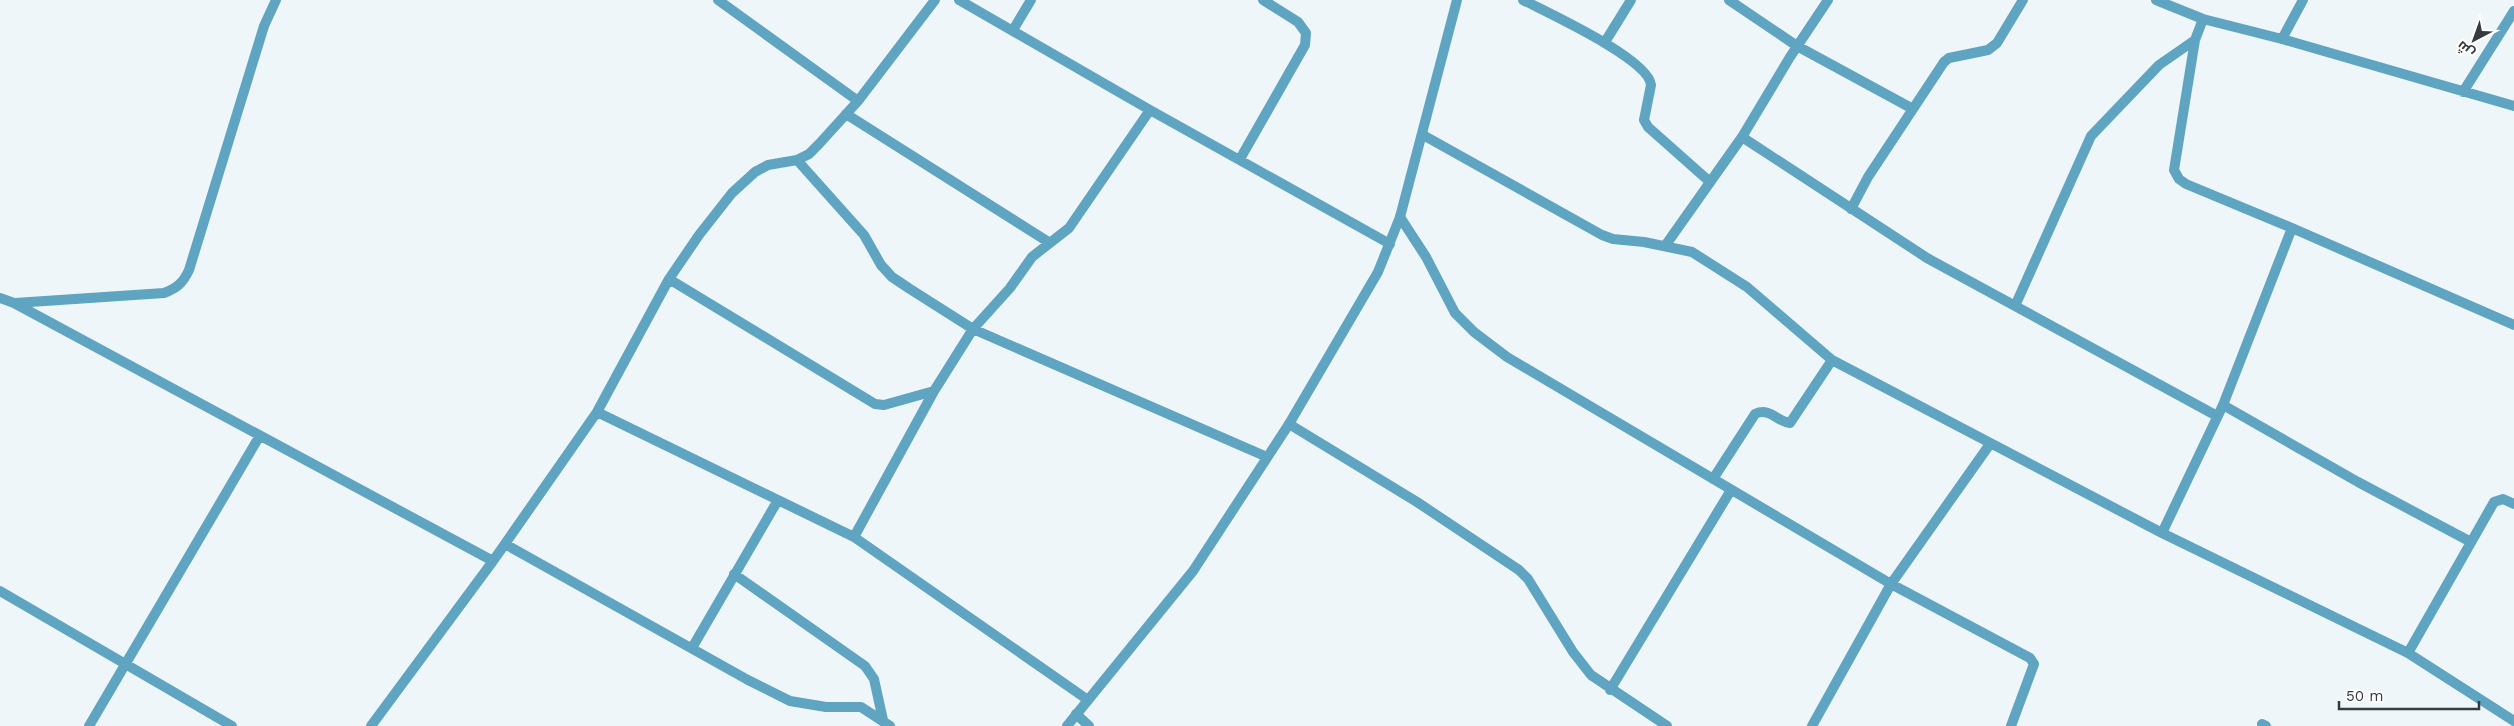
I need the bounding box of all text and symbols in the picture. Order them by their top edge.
north arrow [2449,15,2499,65]
text: ش [2453,37,2478,62]
scale bar [2339,678,2479,710]
text: 50 m [2346,687,2383,705]

